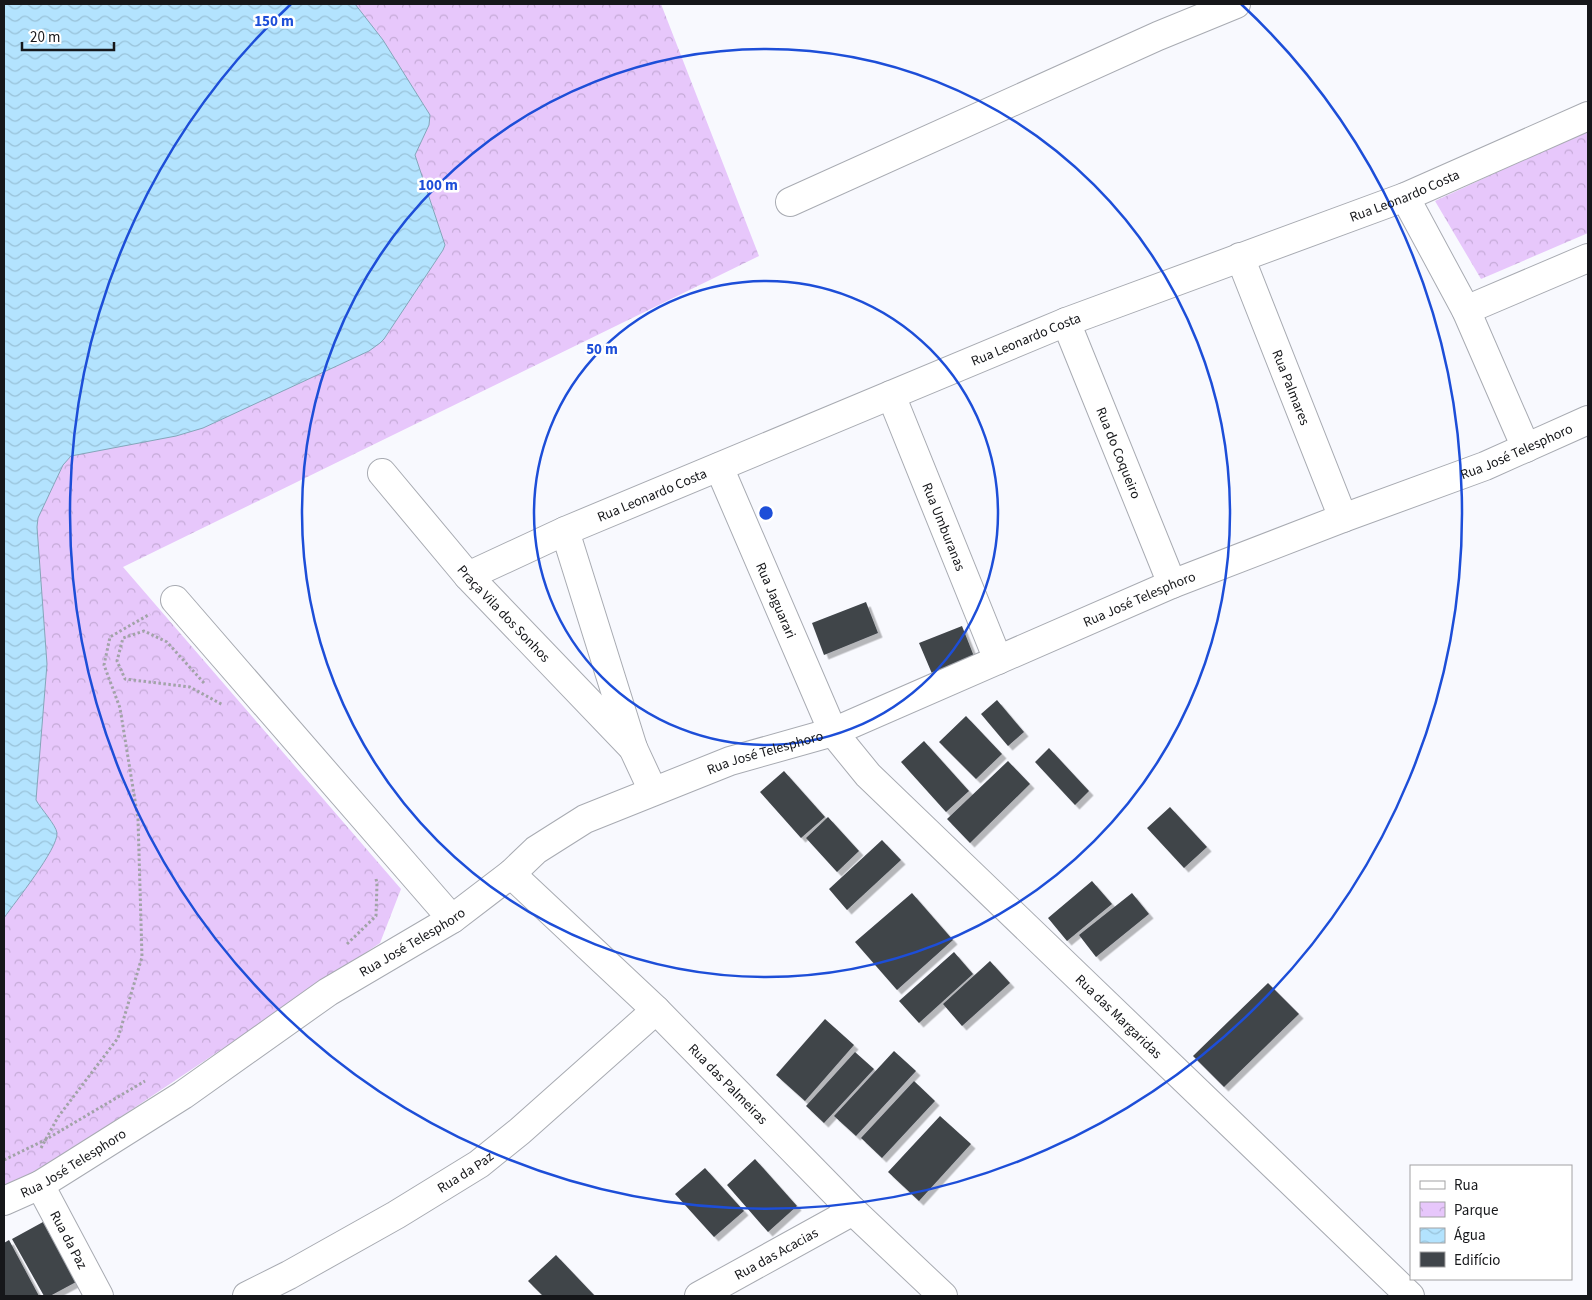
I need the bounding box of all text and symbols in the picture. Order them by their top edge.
text: 150 m [254,11,294,32]
scale bar [22,20,115,52]
text: 20 m [30,27,60,48]
street label: Rua Leonardo Costa [1347,165,1463,228]
text: 100 m [418,175,458,196]
street label: Rua Leonardo Costa [968,308,1084,372]
text: 50 m [586,339,618,360]
street label: Rua Palmares [1267,347,1314,428]
street label: Rua do Coqueiro [1090,404,1145,502]
street label: Rua José Telesphoro [1458,419,1576,485]
street label: Rua Leonardo Costa [594,464,710,527]
street label: Rua Umburanas [916,480,970,574]
centre of rings [757,504,775,522]
street label: Rua Jaguarari [750,559,801,642]
street label: Praça Vila dos Sonhos [452,561,555,667]
street label: Rua José Telesphoro [1080,567,1199,633]
street label: Rua José Telesphoro [704,726,826,780]
street label: Rua José Telesphoro [356,903,470,982]
street label: Rua das Margaridas [1070,970,1166,1064]
street label: Rua das Palmeiras [683,1039,772,1130]
street label: Rua José Telesphoro [17,1124,130,1203]
street label: Rua da Paz [434,1147,498,1198]
legend [1410,1165,1572,1280]
text: Rua [1454,1175,1478,1196]
text: Parque [1454,1200,1498,1221]
street label: Rua da Paz [44,1208,92,1273]
street label: Rua das Acacias [731,1223,822,1286]
text: Água [1454,1225,1485,1246]
text: Edifício [1454,1250,1501,1271]

